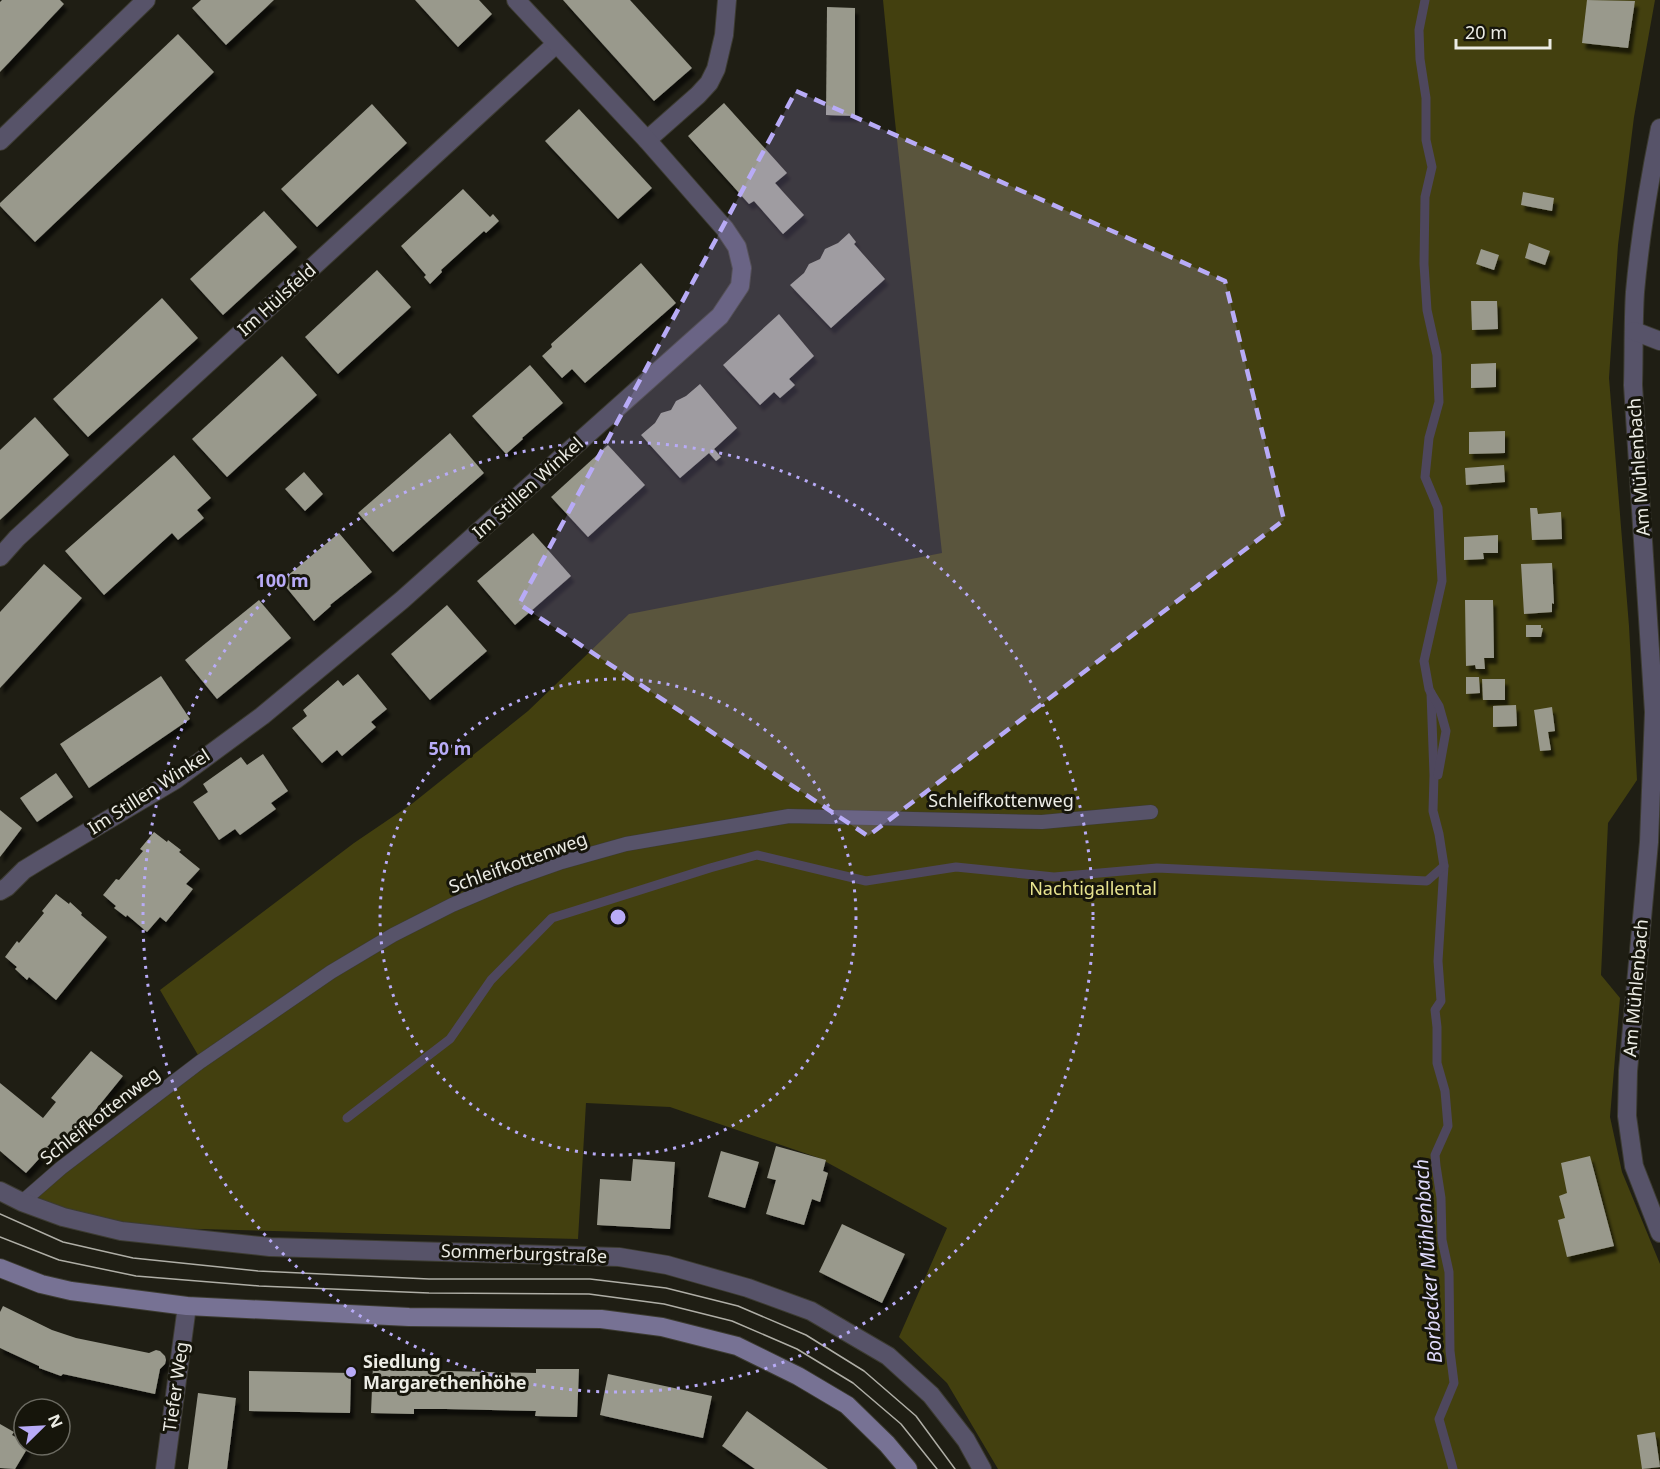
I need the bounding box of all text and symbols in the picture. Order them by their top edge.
scale bar [1456,12,1550,50]
text: 20 m [1465,20,1507,44]
street label: Im Hülsfeld [232,258,321,341]
street label: Am Mühlenbach [1621,397,1655,537]
street label: Im Stillen Winkel [467,431,588,543]
text: 100 m [255,568,309,592]
text: 50 m [429,736,471,760]
street label: Im Stillen Winkel [83,743,214,840]
street label: Schleifkottenweg [928,788,1074,812]
street label: Schleifkottenweg [445,826,590,898]
park label: Nachtigallental [1029,876,1157,900]
centre of rings [608,907,628,927]
street label: Am Mühlenbach [1617,918,1653,1058]
street label: Schleifkottenweg [35,1061,164,1169]
water label: Borbecker Mühlenbach [1407,1158,1448,1364]
street label: Sommerburgstraße [440,1238,608,1268]
street label: Tiefer Weg [157,1340,193,1434]
place label: Siedlung Margarethenhöhe [363,1349,527,1394]
marker: Siedlung Margarethenhöhe [344,1365,358,1379]
north arrow [12,1397,72,1457]
text: N [43,1410,68,1431]

